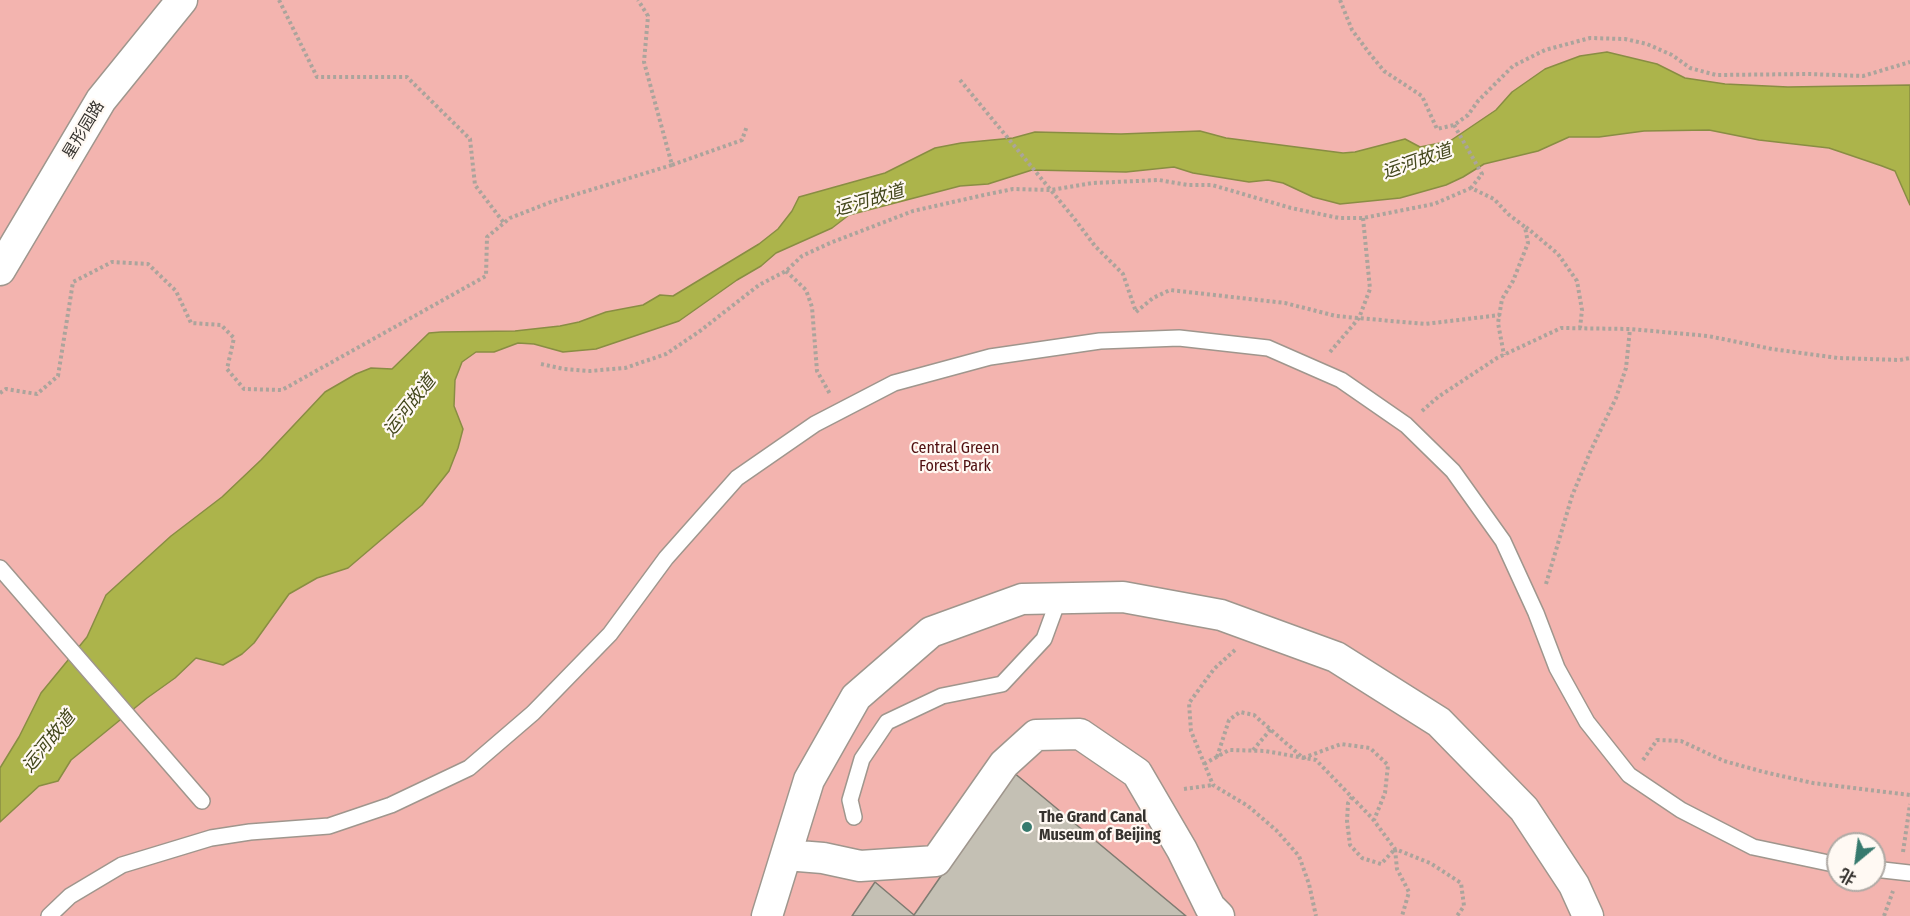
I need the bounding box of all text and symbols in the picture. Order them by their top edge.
street label: 星形园路 [59,98,109,162]
water label: 运河故道 [1379,140,1455,184]
water label: 运河故道 [831,181,907,221]
water label: 运河故道 [379,371,441,441]
park label: Central Green Forest Park [911,439,999,477]
water label: 运河故道 [18,707,80,777]
place label: The Grand Canal Museum of Beijing [1039,808,1161,846]
marker: The Grand Canal Museum of Beijing [1020,820,1034,834]
north arrow [1826,832,1886,892]
text: 北 [1836,864,1860,889]

